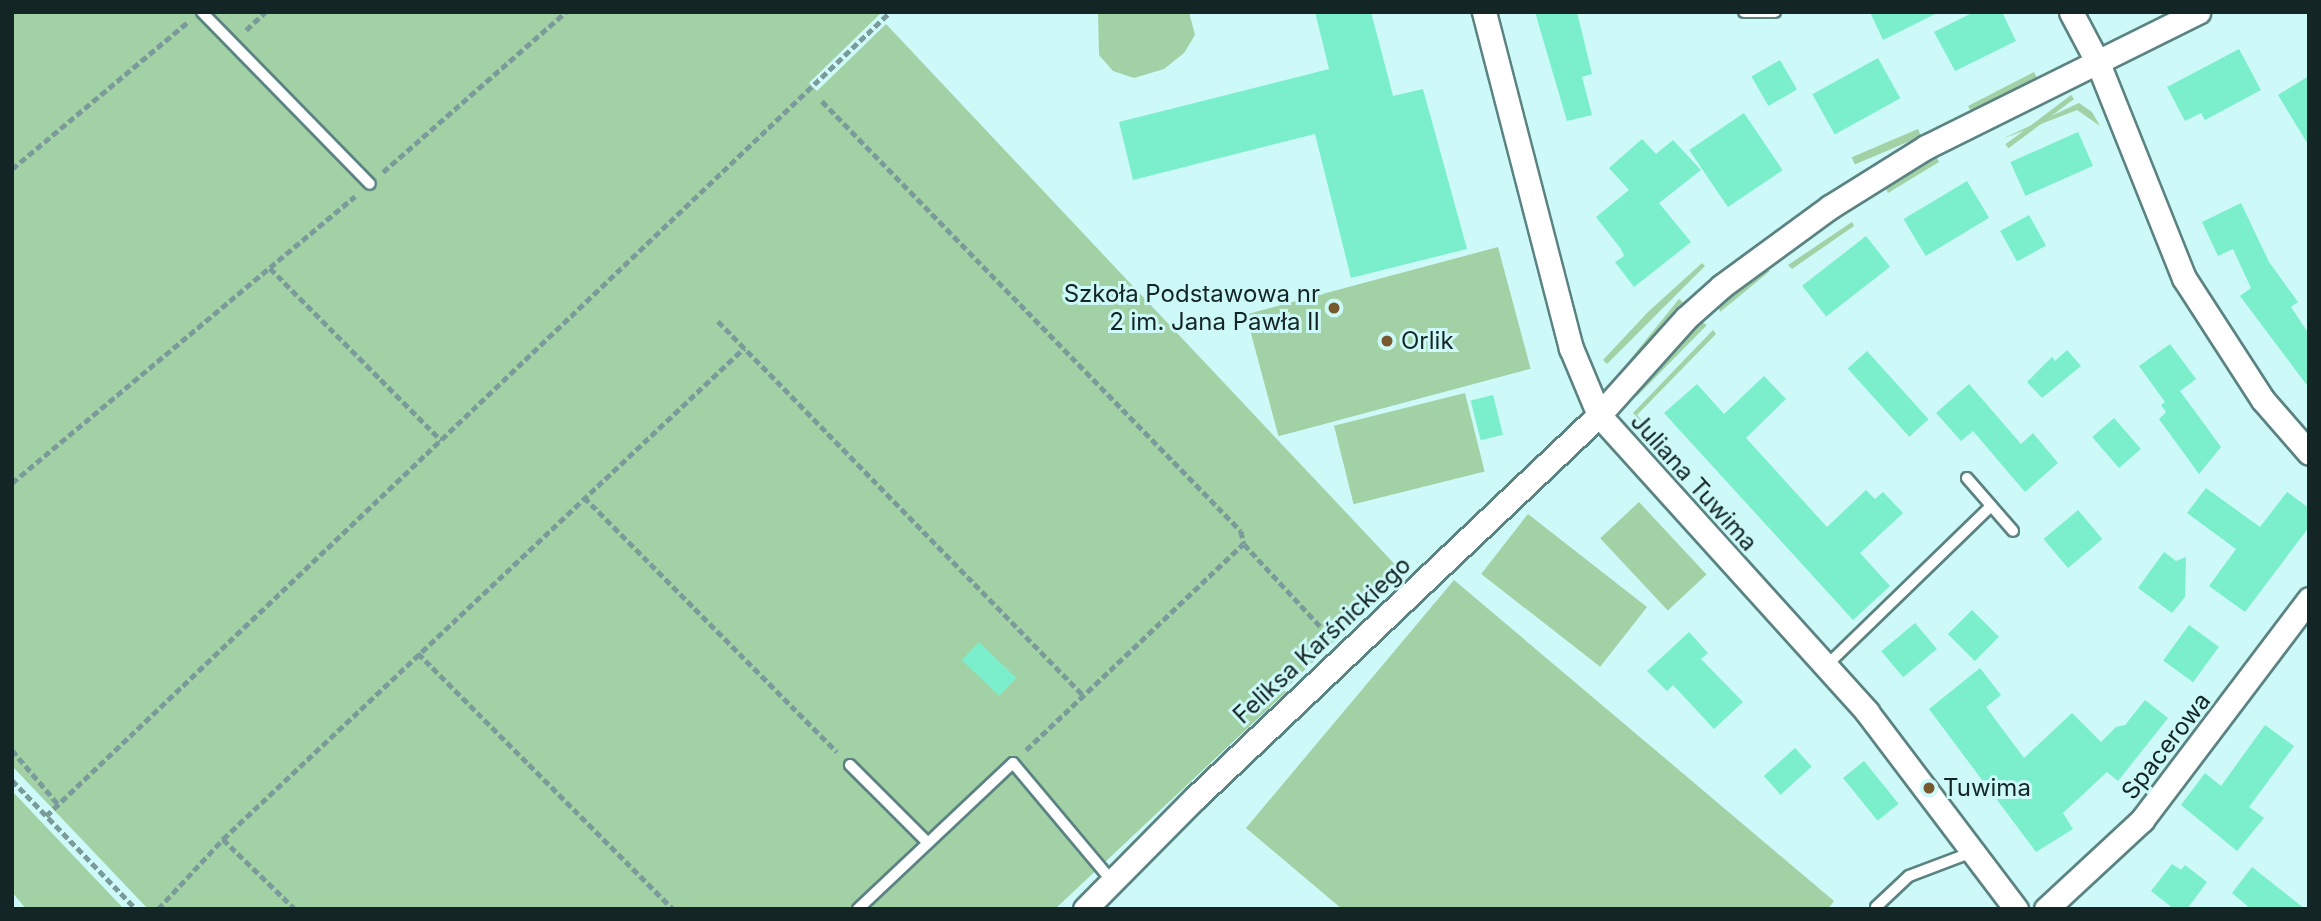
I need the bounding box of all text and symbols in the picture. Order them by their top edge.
place label: Szkoła Podstawowa nr 2 im. Jana Pawła II [1064,280,1320,336]
marker: Szkoła Podstawowa nr 2 im. Jana Pawła II [1326,300,1342,316]
place label: Orlik [1401,327,1454,355]
marker: Orlik [1379,333,1395,349]
street label: Juliana Tuwima [1625,407,1763,557]
street label: Feliksa Karśnickiego [1227,550,1417,730]
street label: Spacerowa [2115,687,2217,805]
place label: Tuwima [1943,774,2031,802]
marker: Tuwima [1921,780,1937,796]

